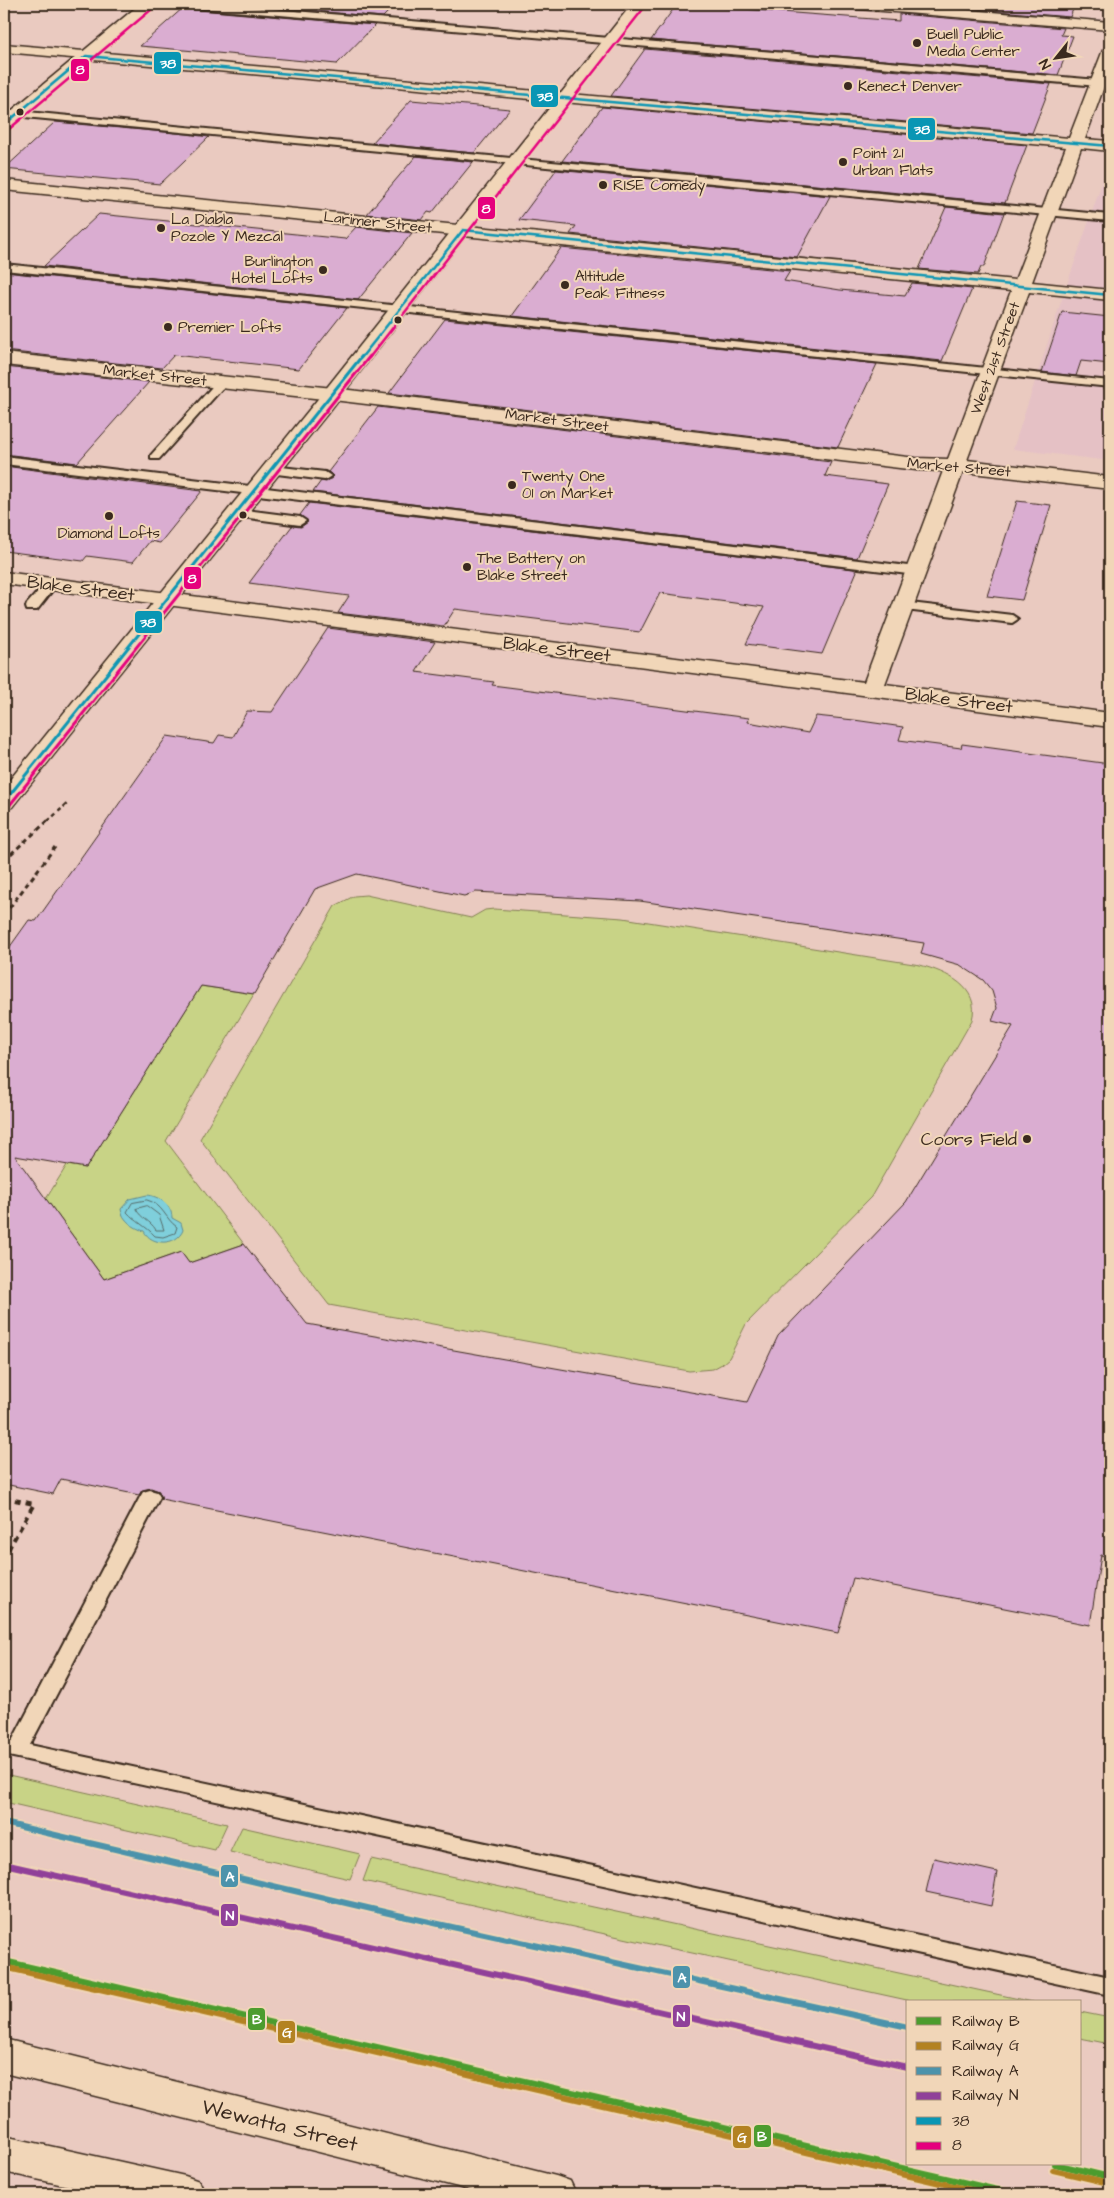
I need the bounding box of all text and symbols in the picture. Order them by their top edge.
place label: Buell Public Media Center [927,24,1020,62]
north arrow [1032,32,1082,82]
marker: Buell Public Media Center [911,37,923,49]
line badge: 38 [153,51,182,75]
text: 38 [159,54,176,74]
text: N [1035,55,1056,73]
line badge: 8 [70,58,90,82]
text: 8 [75,60,85,80]
place label: Kenect Denver [858,76,962,97]
marker: Kenect Denver [842,80,854,92]
line badge: 38 [530,84,559,108]
text: 38 [536,87,553,107]
unlabelled marker [15,107,25,117]
line badge: 38 [907,117,936,141]
text: 38 [913,120,930,140]
place label: Point 21 Urban Flats [853,143,934,181]
marker: Point 21 Urban Flats [837,156,849,168]
place label: RISE Comedy [613,175,705,197]
marker: RISE Comedy [597,179,609,191]
line badge: 8 [477,196,496,220]
text: 8 [481,199,491,219]
street label: Larimer Street [323,206,433,239]
place label: La Diabla Pozole Y Mezcal [171,209,283,247]
marker: La Diabla Pozole Y Mezcal [155,222,167,234]
place label: Burlington Hotel Lofts [232,251,313,289]
marker: Burlington Hotel Lofts [317,264,329,276]
place label: Altitude Peak Fitness [575,266,665,304]
marker: Altitude Peak Fitness [559,279,571,291]
street label: West 21st Street [965,299,1026,417]
unlabelled marker [393,315,403,325]
place label: Premier Lofts [178,317,282,338]
marker: Premier Lofts [162,321,174,333]
street label: Market Street [102,360,208,391]
street label: Market Street [504,404,610,437]
street label: Market Street [906,453,1012,482]
place label: Twenty One 01 on Market [522,466,613,504]
marker: Twenty One 01 on Market [506,479,518,491]
marker: Diamond Lofts [103,510,115,522]
unlabelled marker [238,510,248,520]
place label: Diamond Lofts [58,523,161,544]
place label: The Battery on Blake Street [477,548,585,586]
marker: The Battery on Blake Street [461,561,473,573]
line badge: 8 [183,566,202,590]
street label: Blake Street [26,569,137,608]
text: 8 [187,569,197,589]
line badge: 38 [134,610,163,634]
text: 38 [139,613,156,633]
street label: Blake Street [502,630,613,669]
street label: Blake Street [904,681,1015,720]
place label: Coors Field [921,1127,1017,1152]
marker: Coors Field [1021,1133,1033,1145]
line badge: A [220,1864,239,1888]
text: A [226,1867,236,1887]
line badge: N [220,1903,239,1927]
text: N [226,1906,235,1926]
line badge: A [672,1965,691,1989]
text: A [678,1968,688,1988]
legend [906,2000,1082,2166]
line badge: N [672,2004,691,2028]
line badge: B [247,2007,266,2031]
text: N [677,2007,686,2027]
text: B [252,2010,262,2030]
text: Railway B [952,2011,1020,2033]
line badge: G [277,2020,296,2044]
text: G [282,2023,292,2043]
text: Railway G [952,2035,1020,2057]
text: Railway A [952,2061,1019,2083]
text: Railway N [952,2085,1018,2107]
street label: Wewatta Street [199,2092,361,2159]
text: 38 [952,2111,970,2132]
line badge: B [753,2124,772,2148]
line badge: G [732,2125,752,2149]
text: B [757,2127,767,2147]
text: G [737,2128,747,2148]
text: 8 [952,2135,962,2156]

